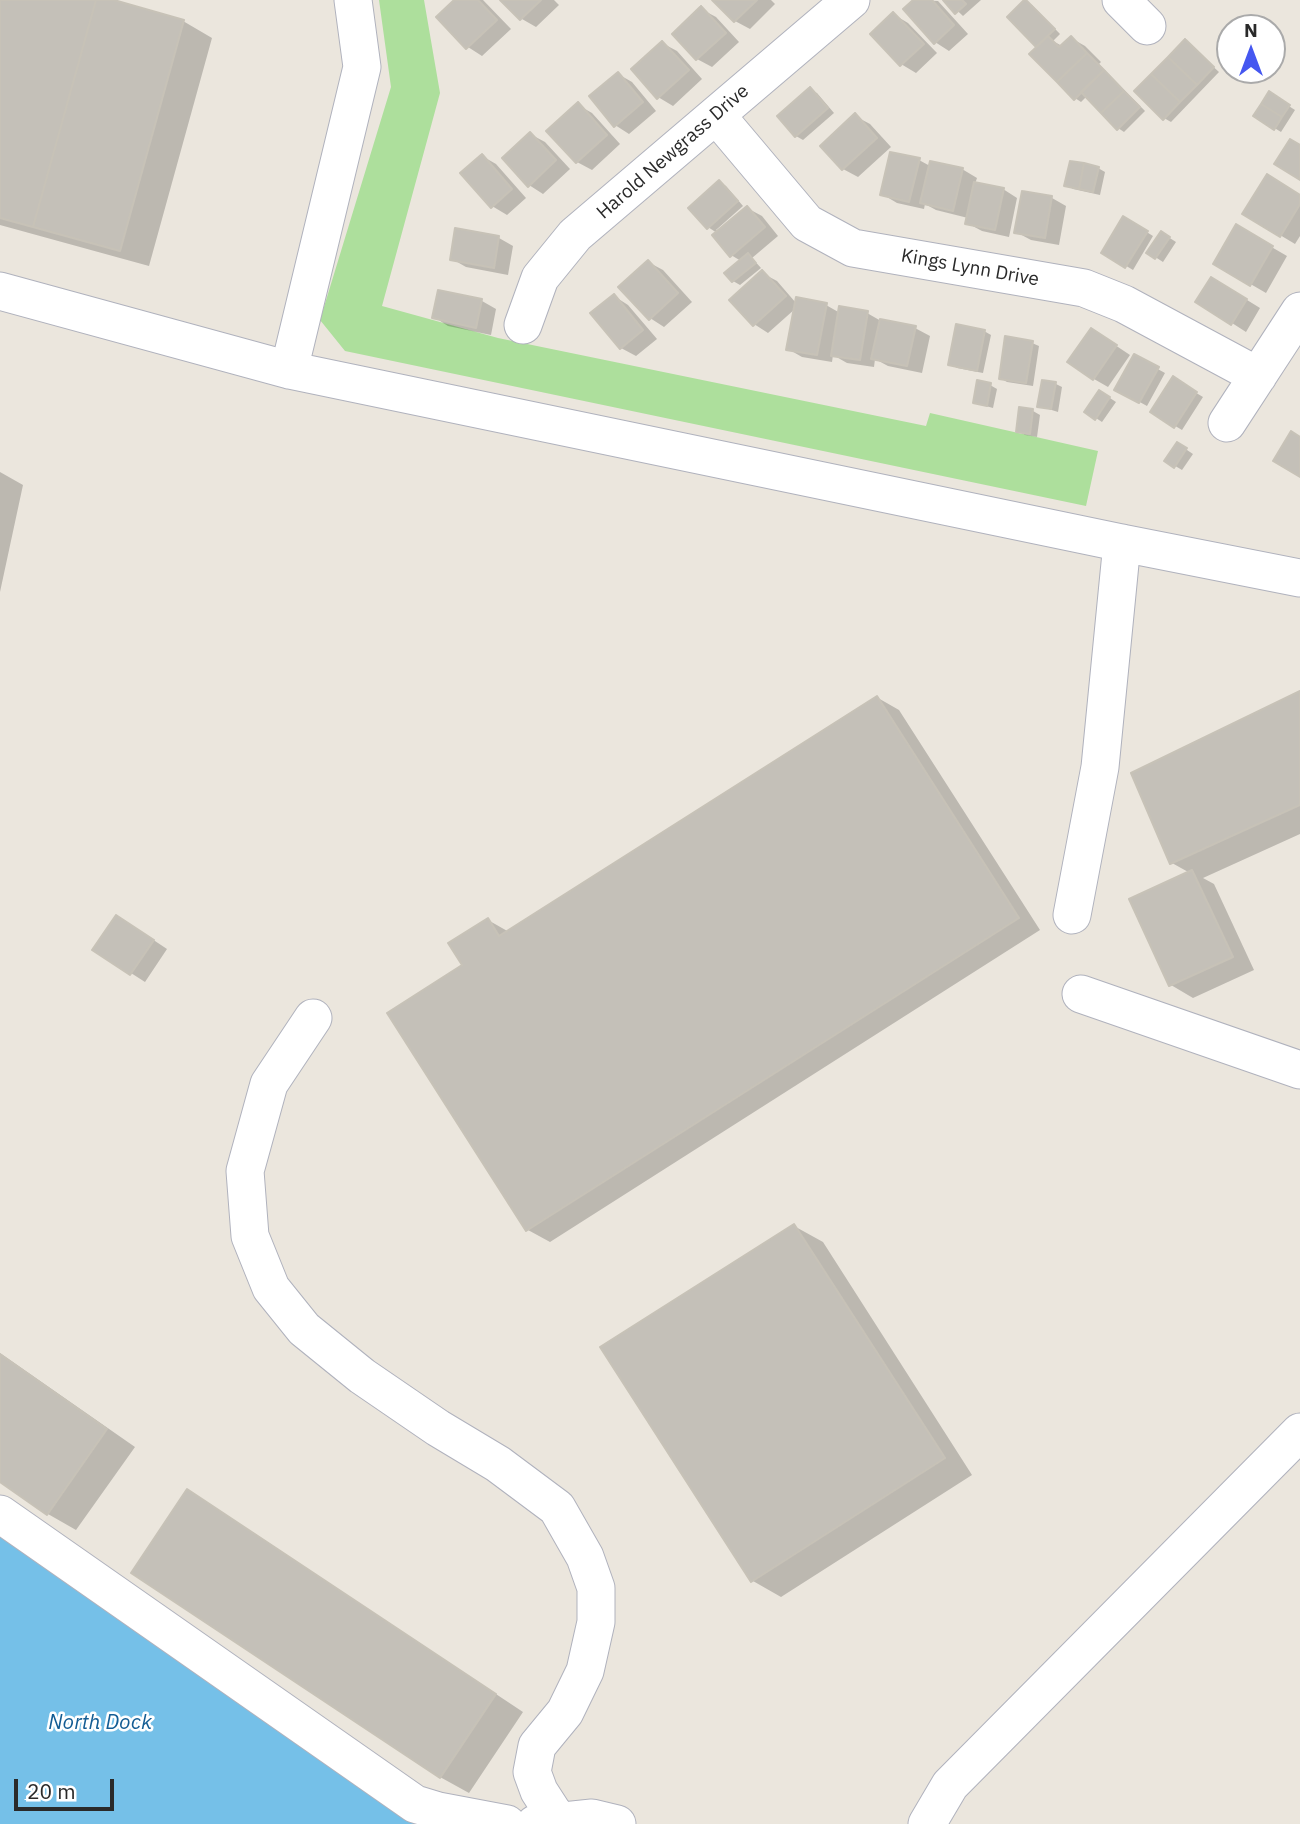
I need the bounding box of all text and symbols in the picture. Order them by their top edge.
north arrow [1216,14,1286,84]
text: N [1244,18,1258,42]
street label: Harold Newgrass Drive [592,80,754,224]
street label: Kings Lynn Drive [899,245,1041,291]
water label: North Dock [48,1710,152,1736]
scale bar [18,1764,117,1808]
text: 20 m [27,1777,76,1805]

